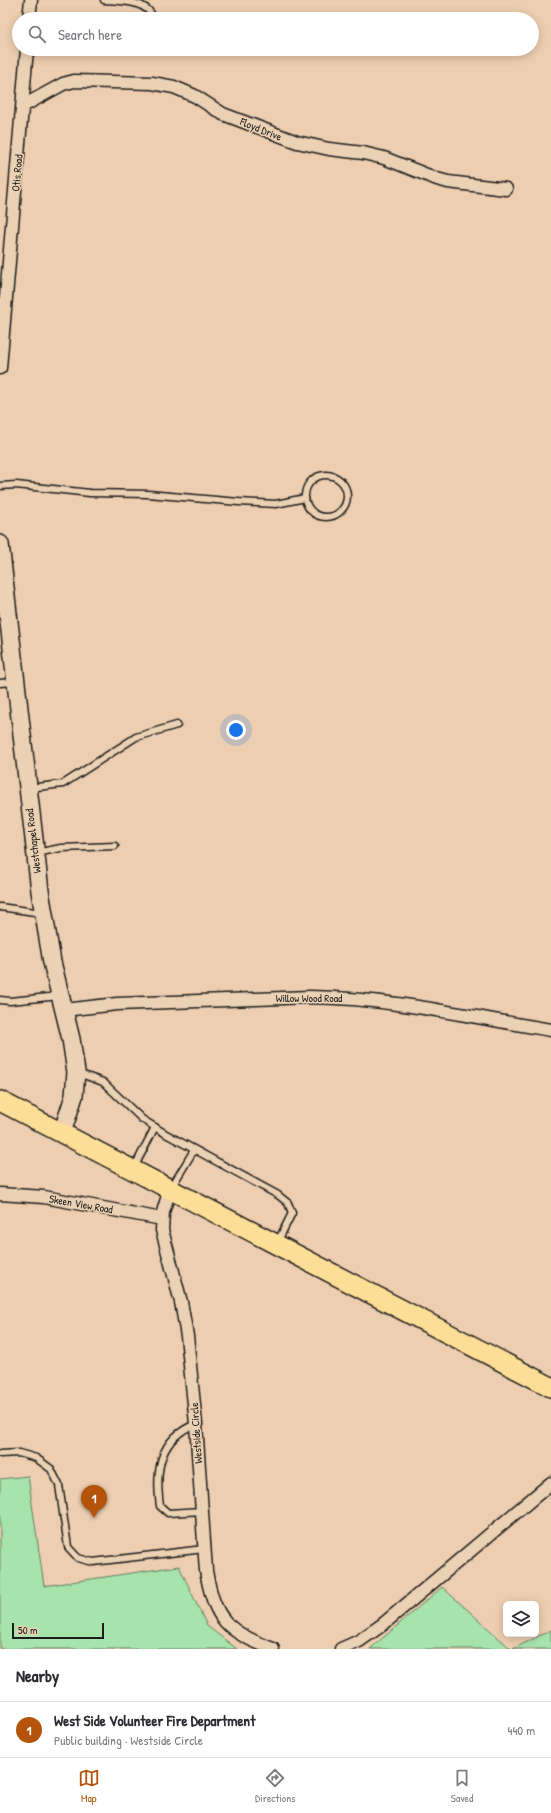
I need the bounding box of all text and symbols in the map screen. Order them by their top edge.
search box [12,12,539,56]
icon: search [26,23,48,45]
text: Search here [58,24,122,45]
street label: Floyd Drive [237,114,284,144]
street label: Otis Road [8,153,26,192]
your location [226,720,246,740]
street label: Westchapel Road [22,807,44,874]
street label: Willow Wood Road [276,991,343,1005]
street label: Skeen View Road [48,1192,115,1217]
street label: Westside Circle [187,1401,205,1464]
pin: 1 [81,1485,107,1518]
map controls [503,1601,539,1637]
button: layers [503,1601,539,1637]
scale bar [12,1621,104,1640]
text: 50 m [18,1623,38,1637]
text: Nearby [16,1664,59,1687]
text: West Side Volunteer Fire Department [54,1710,255,1731]
text: 1 [27,1721,31,1739]
text: 440 m [508,1721,535,1739]
text: Public building · Westside Circle [54,1731,203,1749]
tab: Map [78,1767,100,1805]
tab: Directions [255,1767,296,1805]
tab: Saved [451,1767,473,1805]

